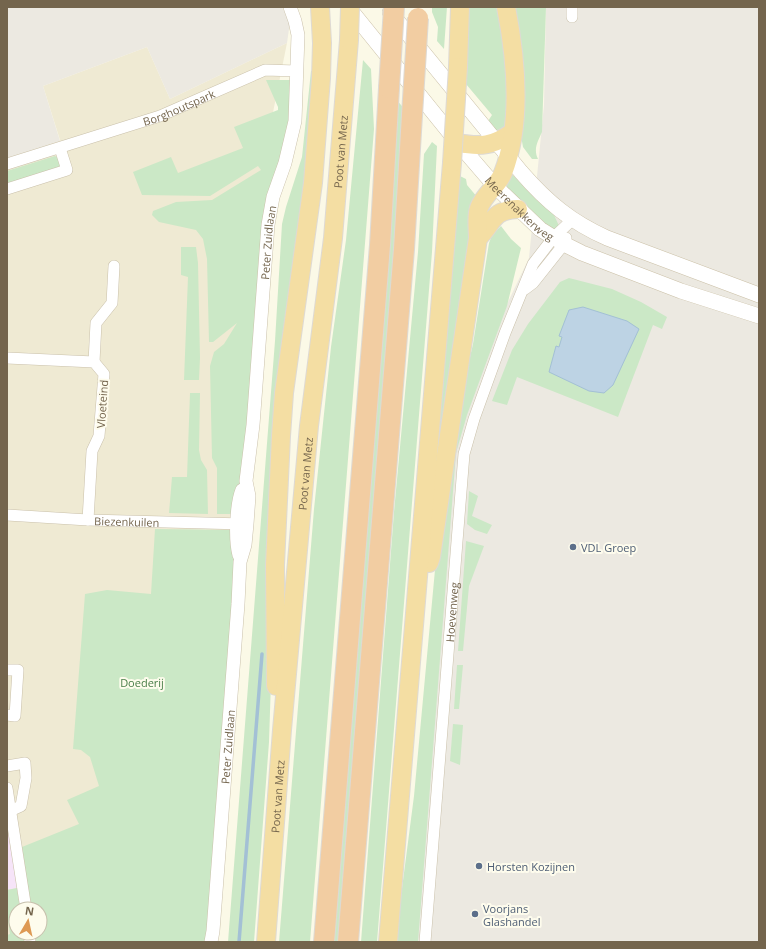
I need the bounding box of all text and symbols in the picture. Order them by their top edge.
street label: Borghoutspark [141,85,217,128]
street label: Poot van Metz [330,115,350,189]
street label: Meerenakkerweg [482,173,557,244]
street label: Peter Zuidlaan [256,204,279,280]
street label: Vloeteind [93,379,111,429]
street label: Poot van Metz [294,437,315,511]
street label: Biezenkuilen [94,513,160,529]
place label: VDL Groep [581,540,636,555]
marker: VDL Groep [568,542,578,552]
street label: Hoevenweg [441,581,461,643]
park label: Doederij [120,675,164,690]
street label: Peter Zuidlaan [217,709,237,784]
street label: Poot van Metz [267,759,287,833]
place label: Horsten Kozijnen [487,859,575,874]
marker: Horsten Kozijnen [474,861,484,871]
north arrow [8,901,48,941]
place label: Voorjans Glashandel [483,901,540,929]
text: N [24,903,35,919]
marker: Voorjans Glashandel [470,909,480,919]

